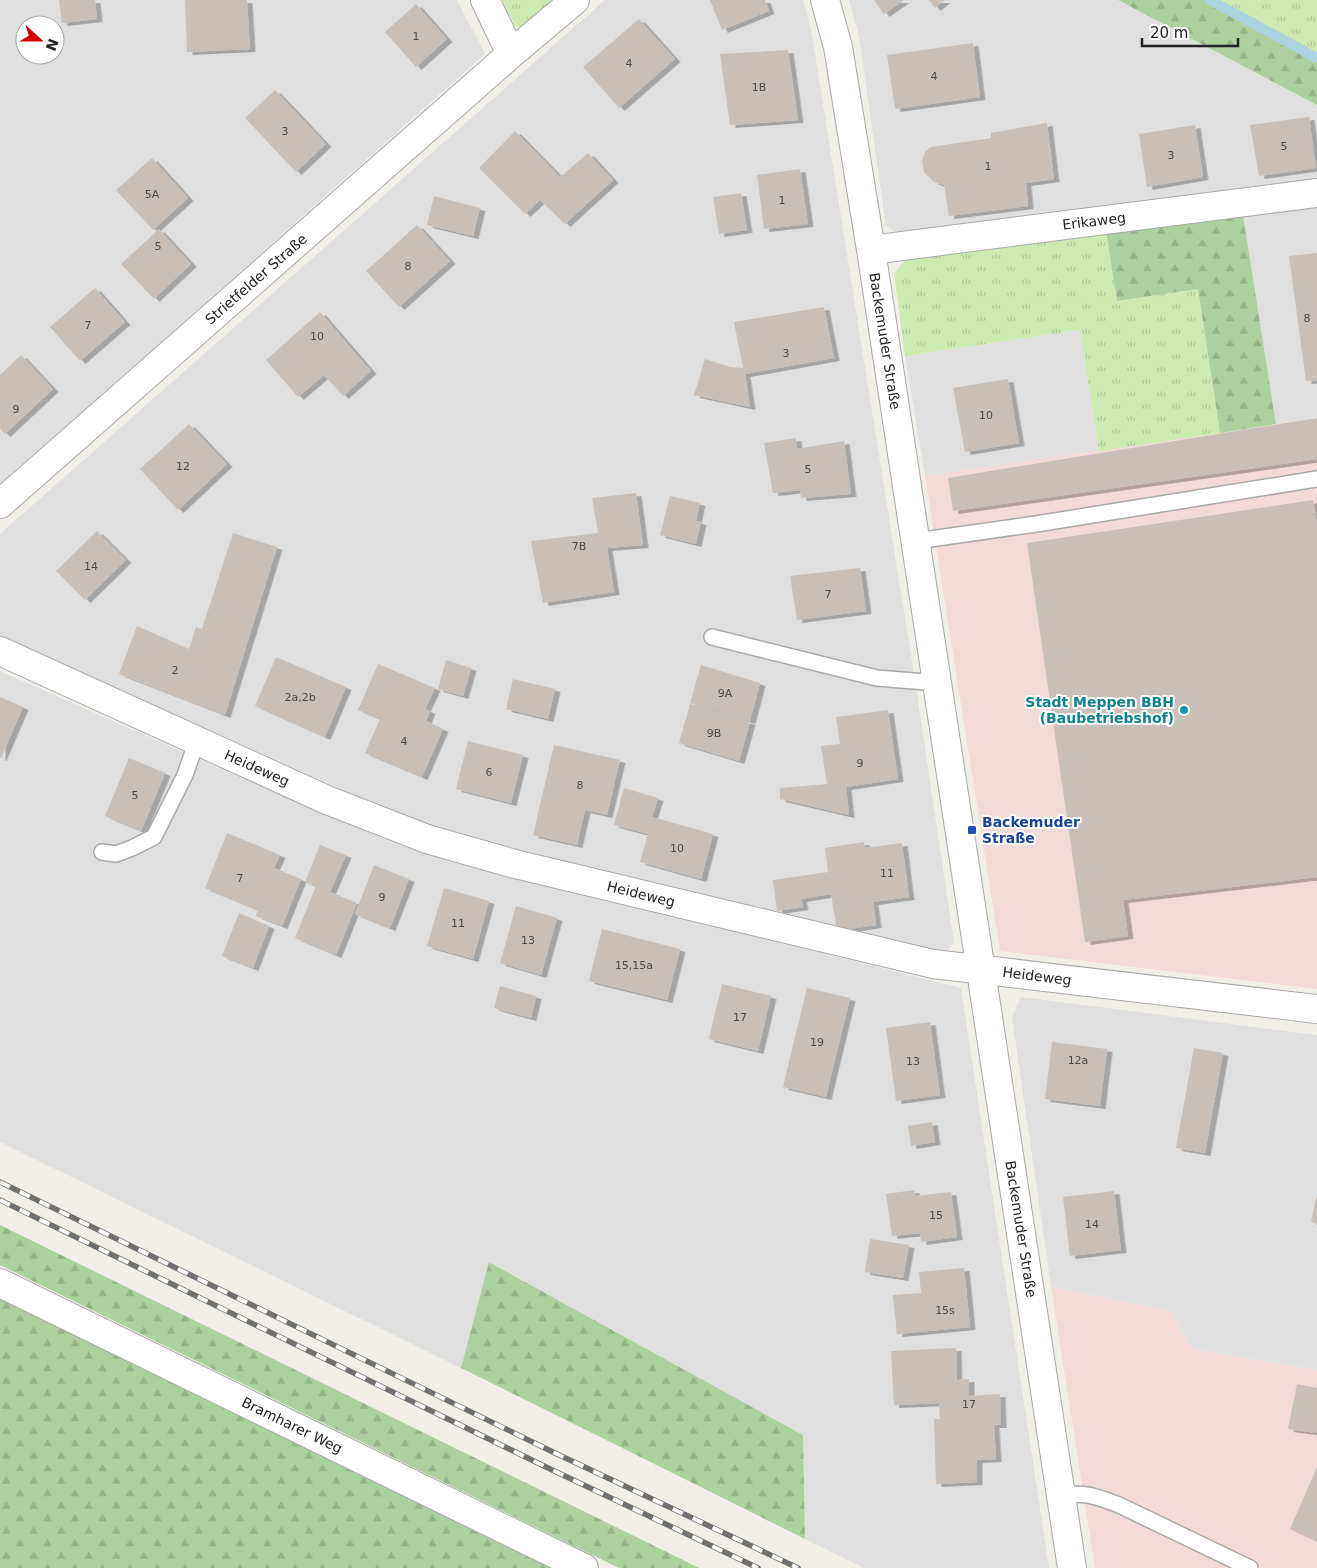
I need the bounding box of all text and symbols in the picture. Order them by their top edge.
north arrow [15,15,65,65]
scale bar [1142,15,1238,47]
text: 20 m [1150,24,1188,42]
house number: 1 [413,30,420,43]
text: N [43,36,62,53]
house number: 4 [626,57,633,70]
house number: 4 [931,70,938,83]
house number: 1B [752,81,766,94]
house number: 3 [282,125,289,138]
house number: 5 [1281,140,1288,153]
house number: 3 [1168,149,1175,162]
house number: 1 [985,160,992,173]
house number: 5A [145,188,160,201]
house number: 1 [779,194,786,207]
street label: Erikaweg [1061,209,1127,233]
street label: Strietfelder Straße [202,231,310,327]
house number: 5 [155,240,162,253]
house number: 8 [405,260,412,273]
street label: Backemuder Straße [866,271,904,411]
house number: 8 [1304,312,1311,325]
house number: 7 [85,319,92,332]
house number: 10 [310,330,324,343]
house number: 3 [783,347,790,360]
house number: 9 [13,403,20,416]
house number: 10 [979,409,993,422]
house number: 12 [176,460,190,473]
house number: 5 [805,463,812,476]
house number: 7B [572,540,586,553]
house number: 14 [84,560,98,573]
house number: 7 [825,588,832,601]
house number: 2 [172,664,179,677]
house number: 9A [718,687,733,700]
house number: 2a,2b [284,691,316,704]
place label: Stadt Meppen BBH (Baubetriebshof) [1025,694,1174,726]
marker: Stadt Meppen BBH (Baubetriebshof) [1178,704,1190,716]
house number: 9B [707,727,721,740]
house number: 4 [401,735,408,748]
street label: Heideweg [222,747,292,789]
house number: 9 [857,757,864,770]
house number: 6 [486,766,493,779]
house number: 8 [577,779,584,792]
house number: 5 [132,789,139,802]
place label: Backemuder Straße [982,814,1080,846]
marker: Backemuder Straße [966,824,978,836]
house number: 10 [670,842,684,855]
house number: 11 [880,867,894,880]
house number: 7 [237,872,244,885]
street label: Heideweg [605,878,677,910]
house number: 9 [379,891,386,904]
house number: 11 [451,917,465,930]
house number: 13 [521,934,535,947]
house number: 15,15a [615,959,653,972]
street label: Heideweg [1002,964,1072,988]
house number: 17 [733,1011,747,1024]
house number: 19 [810,1036,824,1049]
house number: 12a [1068,1054,1088,1067]
house number: 13 [906,1055,920,1068]
street label: Backemuder Straße [1002,1159,1040,1299]
house number: 15 [929,1209,943,1222]
house number: 14 [1085,1218,1099,1231]
house number: 15s [935,1304,955,1317]
street label: Bramharer Weg [239,1394,345,1456]
house number: 17 [962,1398,976,1411]

